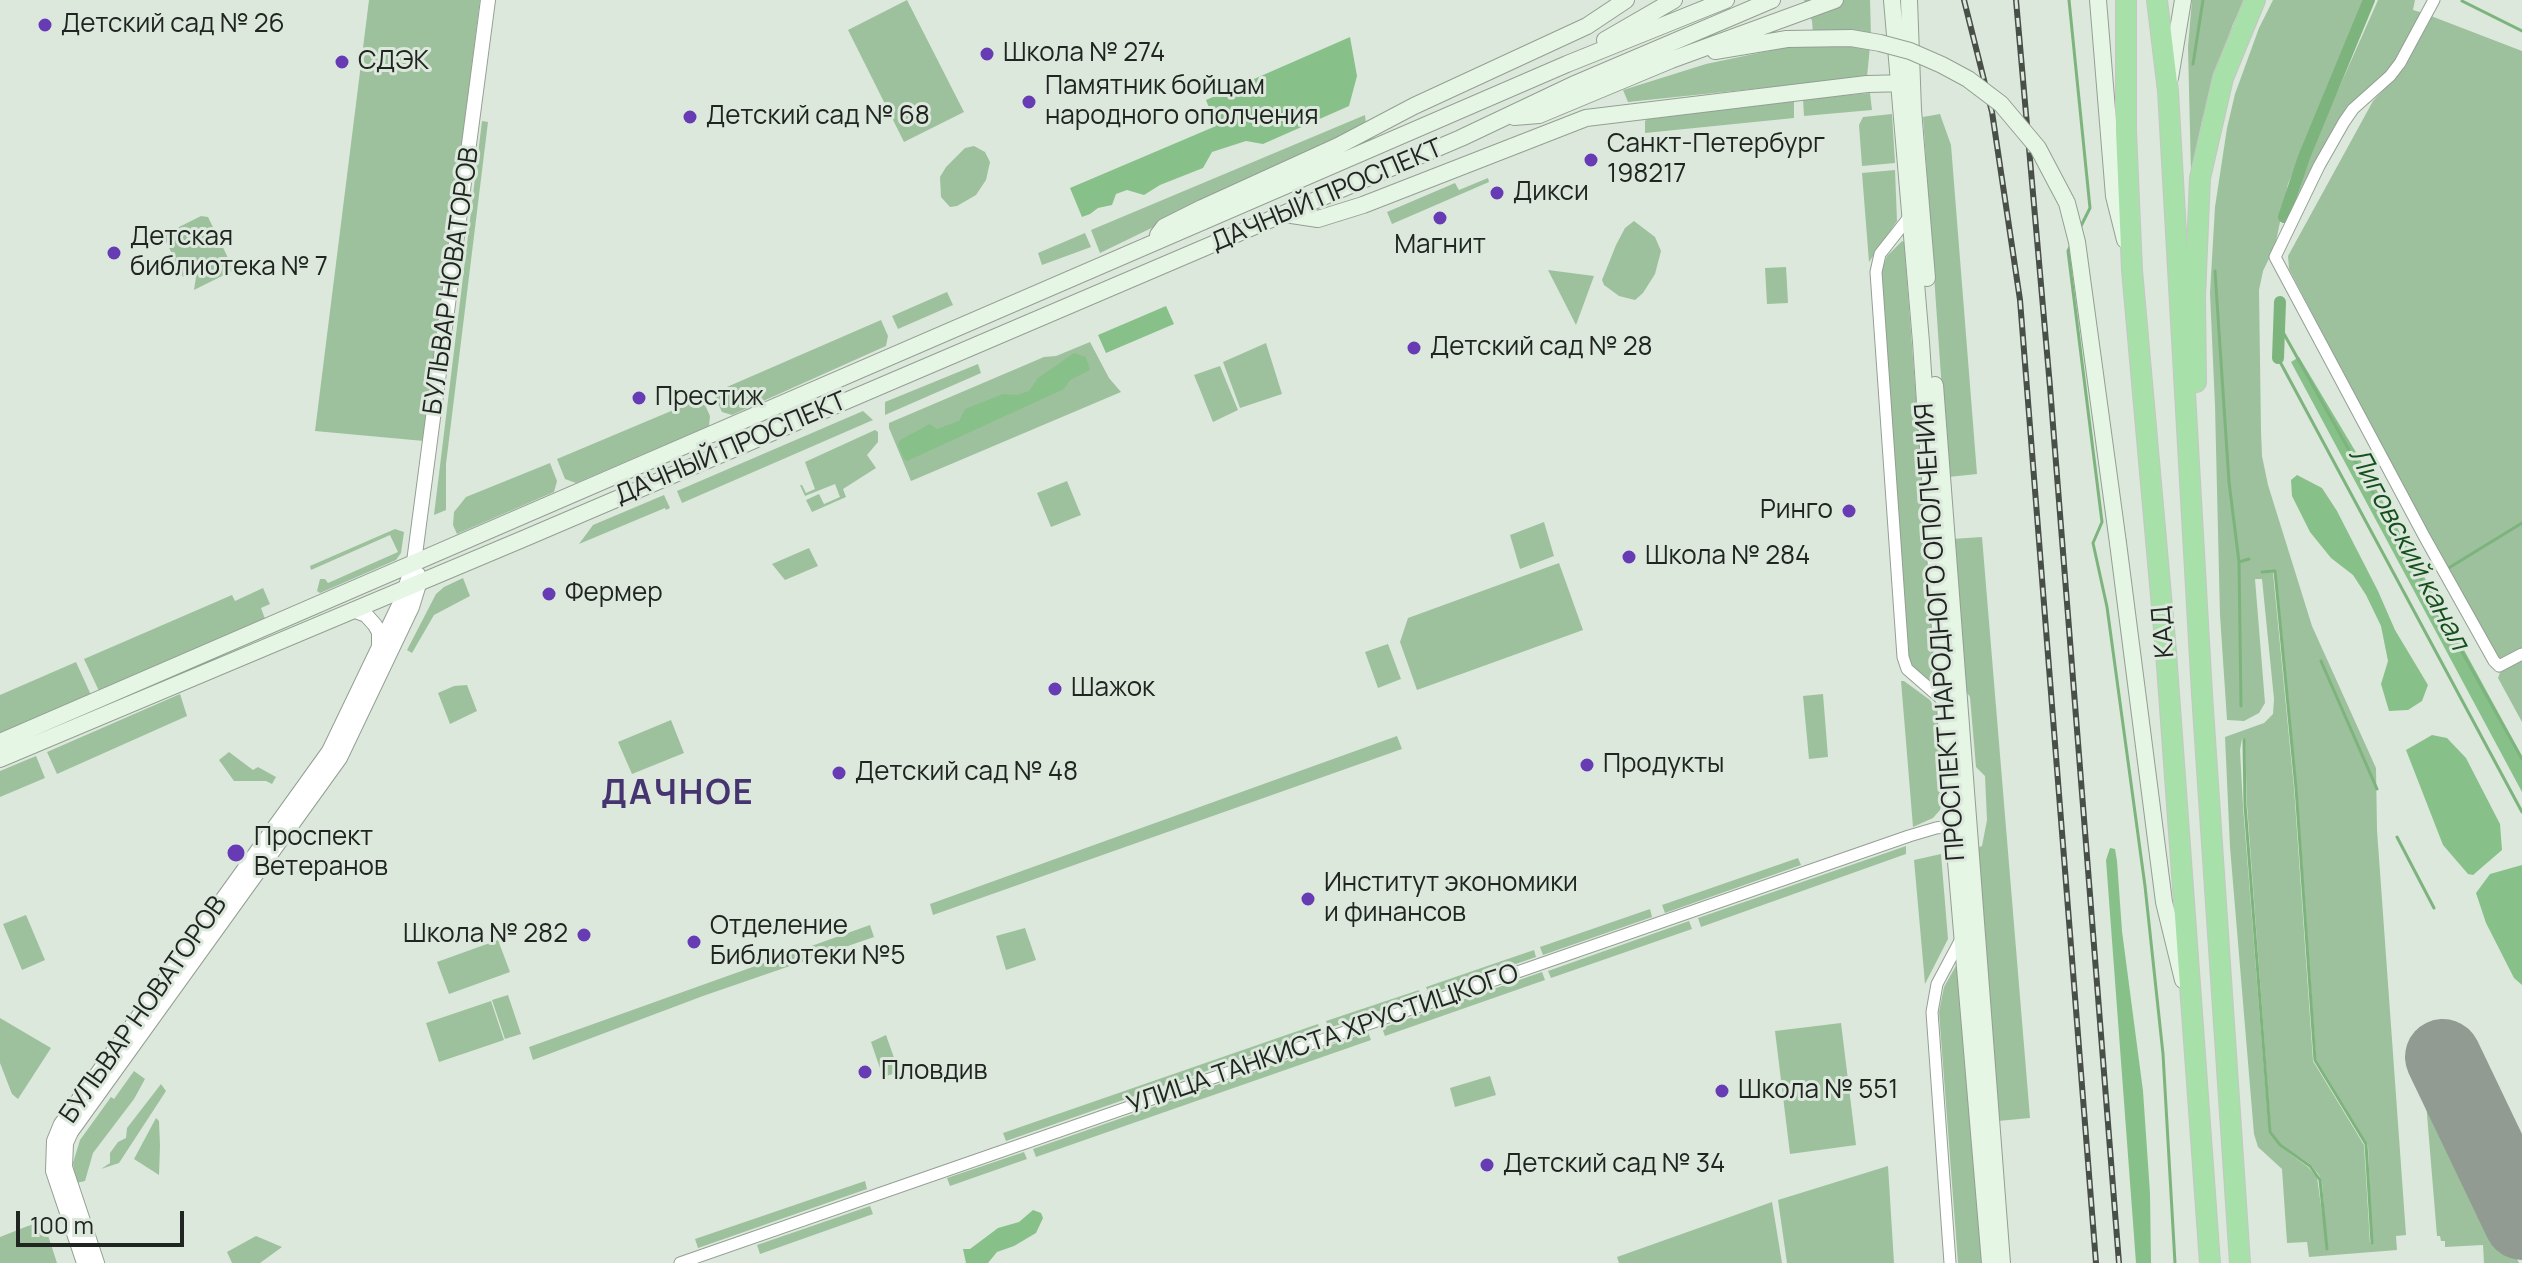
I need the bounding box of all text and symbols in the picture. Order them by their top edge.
place label: Детский сад № 26 [61,9,285,41]
marker: Детский сад № 26 [36,16,54,34]
place label: Школа № 274 [1003,38,1165,70]
marker: Школа № 274 [978,45,996,63]
place label: СДЭК [358,46,429,78]
marker: СДЭК [333,53,351,71]
place label: Памятник бойцам народного ополчения [1045,71,1319,132]
marker: Памятник бойцам народного ополчения [1020,93,1038,111]
place label: Детский сад № 68 [706,101,930,133]
marker: Детский сад № 68 [681,108,699,126]
place label: Санкт-Петербург 198217 [1607,129,1825,190]
street label: ДАЧНЫЙ ПРОСПЕКТ [1207,133,1447,259]
street label: БУЛЬВАР НОВАТОРОВ [418,145,486,417]
marker: Санкт-Петербург 198217 [1582,151,1600,169]
place label: Дикси [1513,177,1589,209]
marker: Дикси [1488,184,1506,202]
marker: Магнит [1431,209,1449,227]
place label: Детская библиотека № 7 [130,222,328,284]
place label: Магнит [1394,230,1486,262]
marker: Детская библиотека № 7 [105,244,123,262]
place label: Детский сад № 28 [1430,332,1653,364]
marker: Детский сад № 28 [1405,339,1423,357]
place label: Престиж [655,382,764,414]
street label: ДАЧНЫЙ ПРОСПЕКТ [611,386,851,512]
marker: Престиж [630,389,648,407]
street label: ПРОСПЕКТ НАРОДНОГО ОПОЛЧЕНИЯ [1909,402,1973,862]
water label: Лиговский канал [2341,442,2475,656]
place label: Ринго [1760,495,1833,527]
marker: Ринго [1840,502,1858,520]
place label: Школа № 284 [1645,541,1810,573]
marker: Школа № 284 [1620,548,1638,566]
place label: Фермер [565,578,663,610]
marker: Фермер [540,585,558,603]
street label: КАД [2146,605,2182,659]
place label: Шажок [1071,673,1155,705]
marker: Шажок [1046,680,1064,698]
place label: Продукты [1603,749,1725,781]
marker: Продукты [1578,756,1596,774]
place label: Детский сад № 48 [855,757,1078,789]
marker: Детский сад № 48 [830,764,848,782]
district label: ДАЧНОЕ [601,774,755,814]
place label: Проспект Ветеранов [254,822,388,884]
marker: Проспект Ветеранов [225,842,247,864]
place label: Институт экономики и финансов [1324,868,1578,930]
marker: Институт экономики и финансов [1299,890,1317,908]
street label: БУЛЬВАР НОВАТОРОВ [54,891,234,1129]
place label: Отделение Библиотеки №5 [710,911,905,972]
place label: Школа № 282 [403,919,568,951]
marker: Школа № 282 [575,926,593,944]
marker: Отделение Библиотеки №5 [685,933,703,951]
street label: УЛИЦА ТАНКИСТА ХРУСТИЦКОГО [1123,958,1523,1122]
place label: Пловдив [881,1056,988,1088]
marker: Пловдив [856,1063,874,1081]
place label: Школа № 551 [1738,1075,1898,1107]
marker: Школа № 551 [1713,1082,1731,1100]
place label: Детский сад № 34 [1503,1149,1725,1181]
marker: Детский сад № 34 [1478,1156,1496,1174]
scale bar [20,1195,188,1245]
text: 100 m [30,1208,94,1241]

